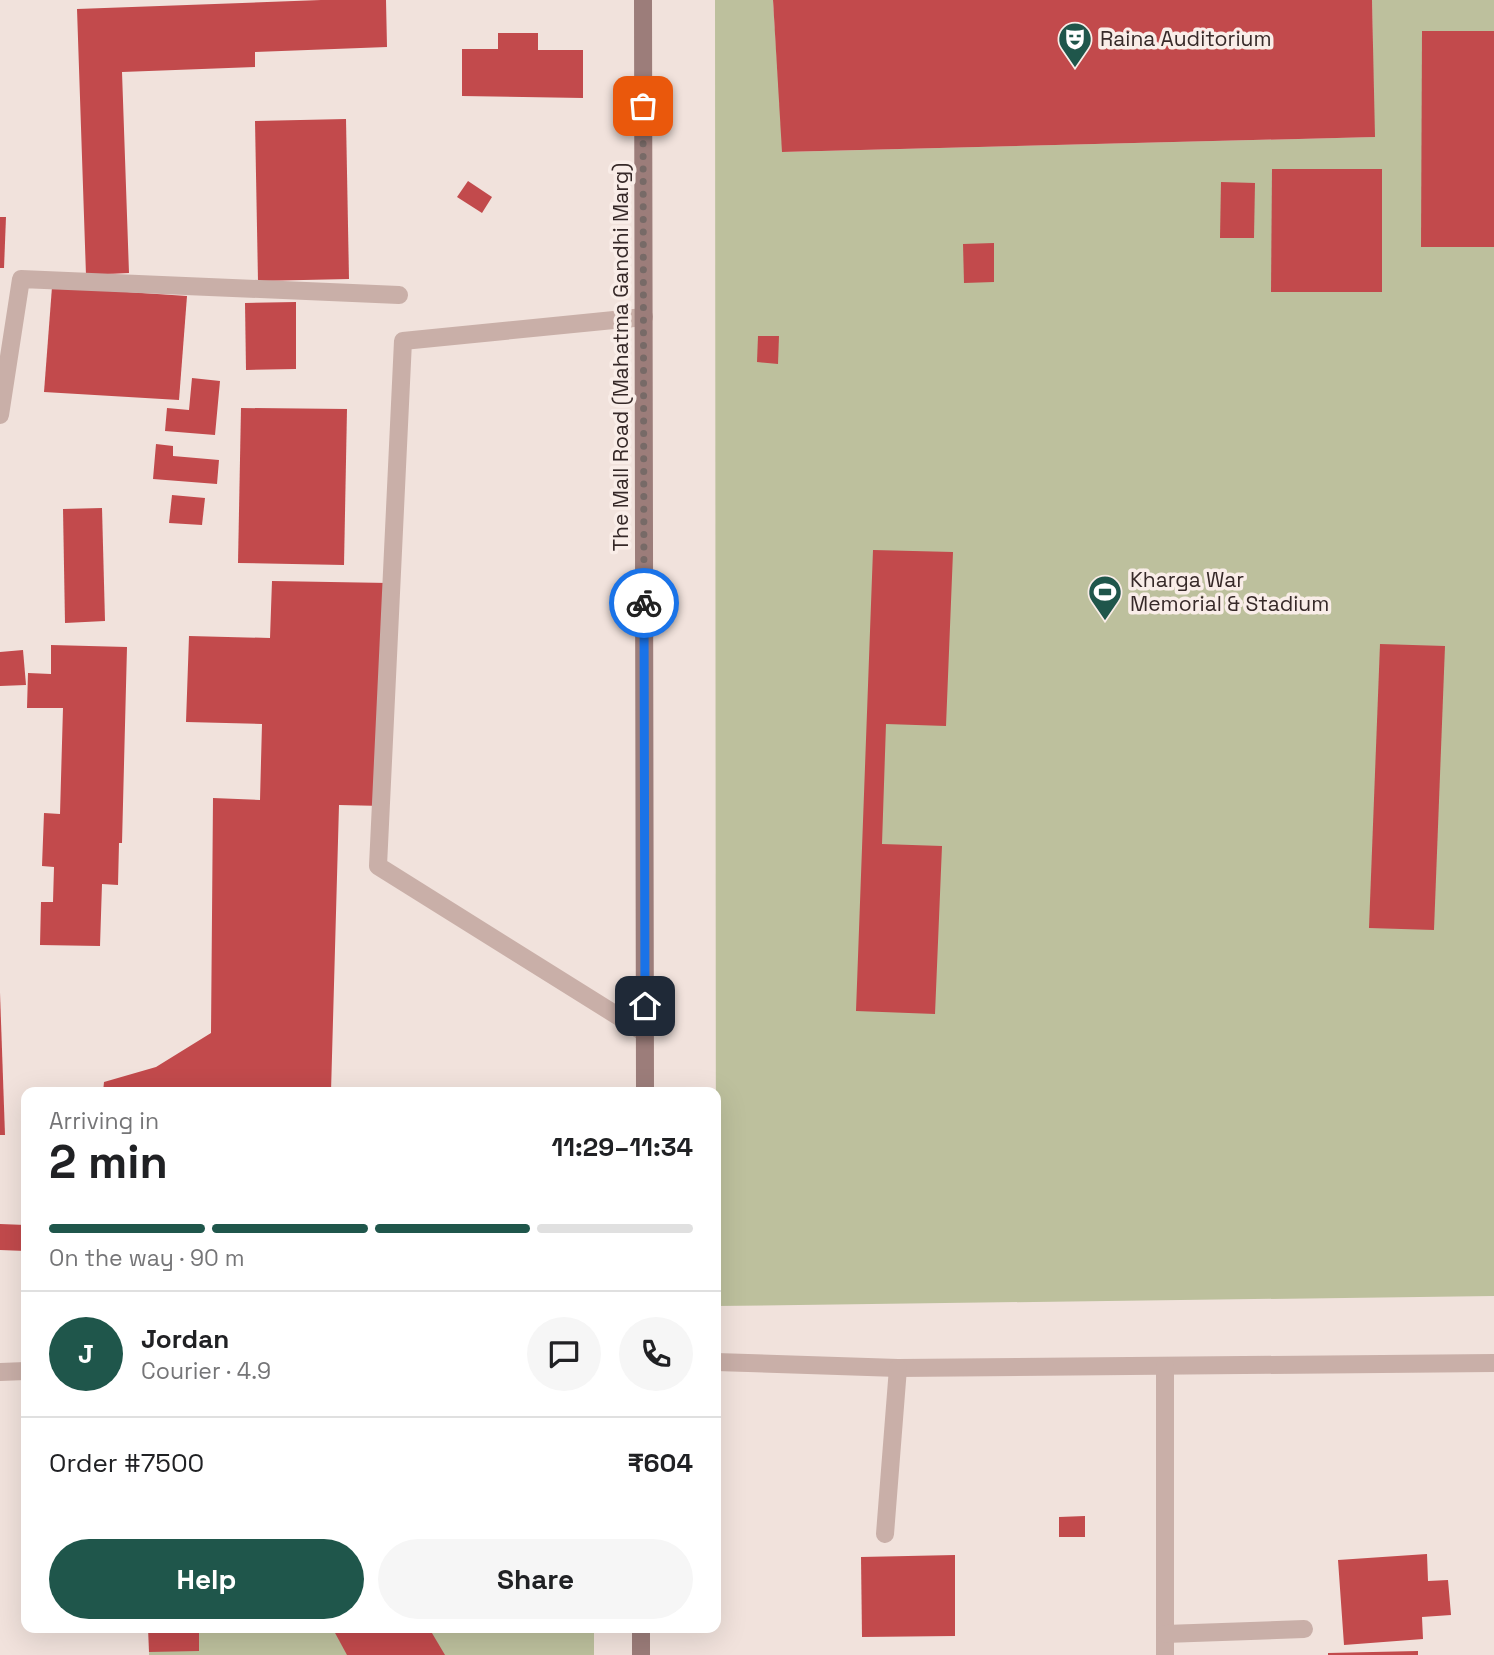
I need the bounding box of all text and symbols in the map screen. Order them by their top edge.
theatre icon: Raina Auditorium [1056,20,1094,69]
place label: Raina Auditorium [1100,25,1272,52]
pin [613,76,673,136]
icon: bag [624,87,662,125]
street label: The Mall Road (Mahatma Gandhi Marg) [607,163,634,551]
place label: Kharga War Memorial & Stadium [1130,566,1329,617]
courier [609,568,679,638]
sports icon: Kharga War Memorial & Stadium [1086,573,1124,622]
icon: bike [625,584,663,622]
pin [615,976,675,1036]
icon: home [626,987,664,1025]
text: Arriving in [49,1106,159,1136]
text: 11:29–11:34 [552,1130,693,1164]
text: 2 min [49,1133,168,1191]
text: On the way · 90 m [49,1243,244,1273]
button: chat [527,1317,601,1391]
button: phone [619,1317,693,1391]
text: Jordan [141,1322,229,1356]
text: J [78,1337,94,1371]
text: Courier · 4.9 [141,1356,271,1386]
text: Order #7500 [49,1446,204,1480]
text: ₹604 [627,1446,693,1480]
button: Help [49,1539,364,1619]
button: Share [378,1539,693,1619]

